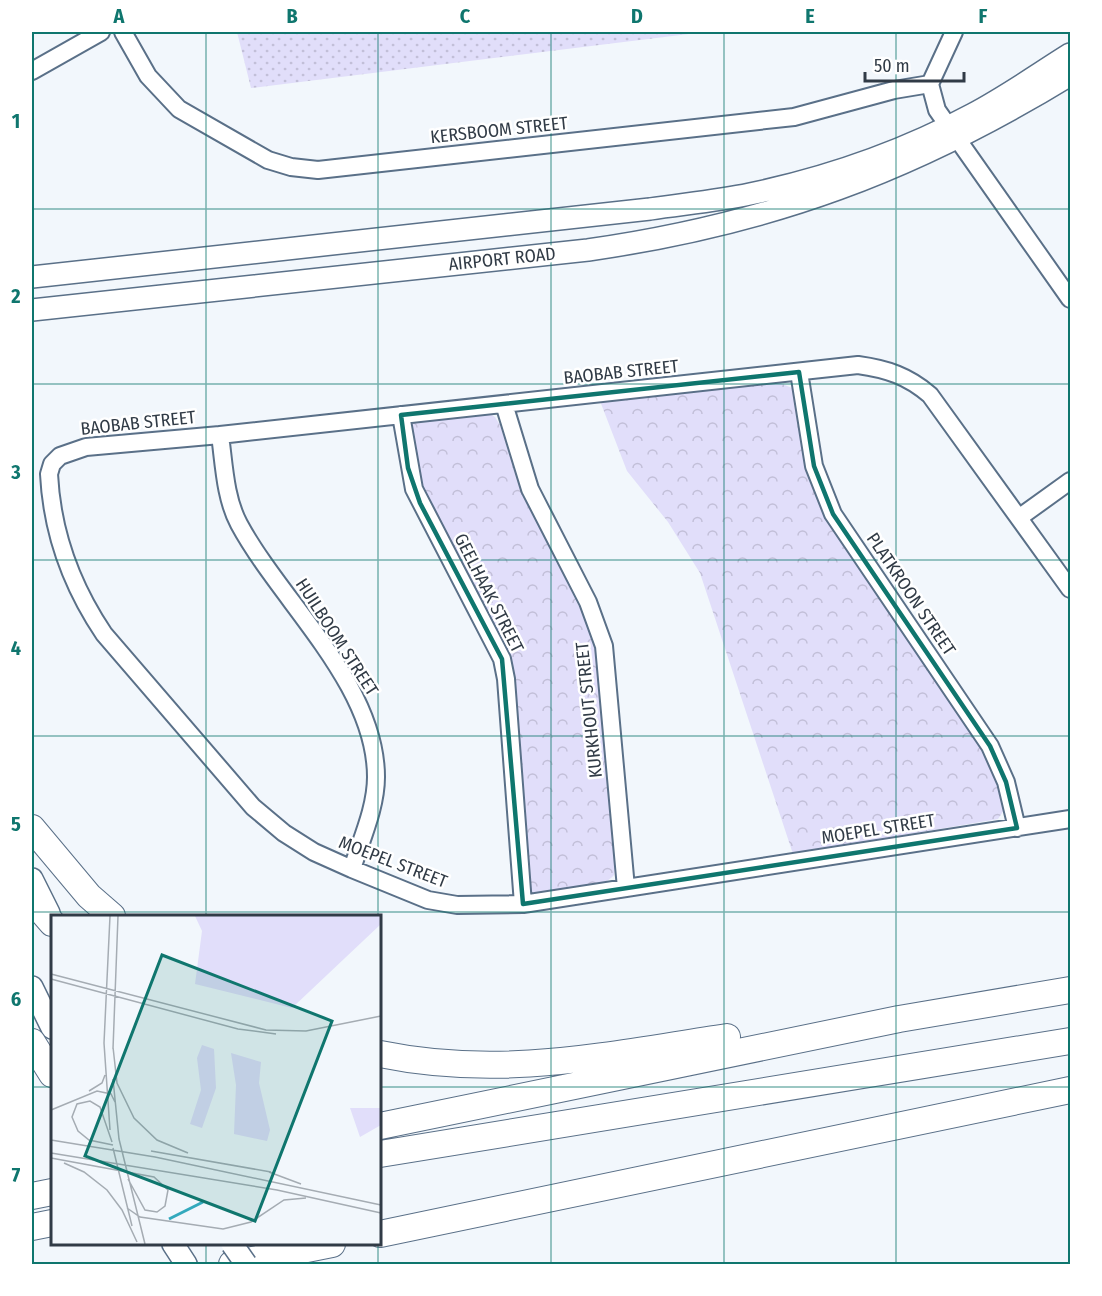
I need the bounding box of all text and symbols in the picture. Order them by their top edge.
text: A [113,4,126,28]
text: B [286,4,298,28]
text: C [460,4,471,28]
text: D [631,4,643,28]
text: E [805,4,815,28]
text: F [979,4,988,28]
scale bar [865,45,964,83]
text: 50 m [874,55,910,77]
text: 1 [12,109,20,133]
street label: KERSBOOM STREET [429,112,569,148]
street label: AIRPORT ROAD [447,242,557,276]
text: 2 [10,284,21,308]
street label: BAOBAB STREET [562,355,680,389]
street label: BAOBAB STREET [79,406,197,440]
text: 3 [10,460,21,484]
street label: PLATKROON STREET [862,529,961,660]
street label: GEELHAAK STREET [450,530,529,657]
street label: HUILBOOM STREET [291,574,383,700]
text: 4 [11,636,21,660]
street label: KURKHOUT STREET [571,640,607,779]
street label: MOEPEL STREET [820,809,937,849]
text: 5 [11,812,21,836]
street label: MOEPEL STREET [336,831,451,893]
inset map [51,915,381,1245]
text: 6 [11,987,21,1011]
text: 7 [12,1163,21,1187]

